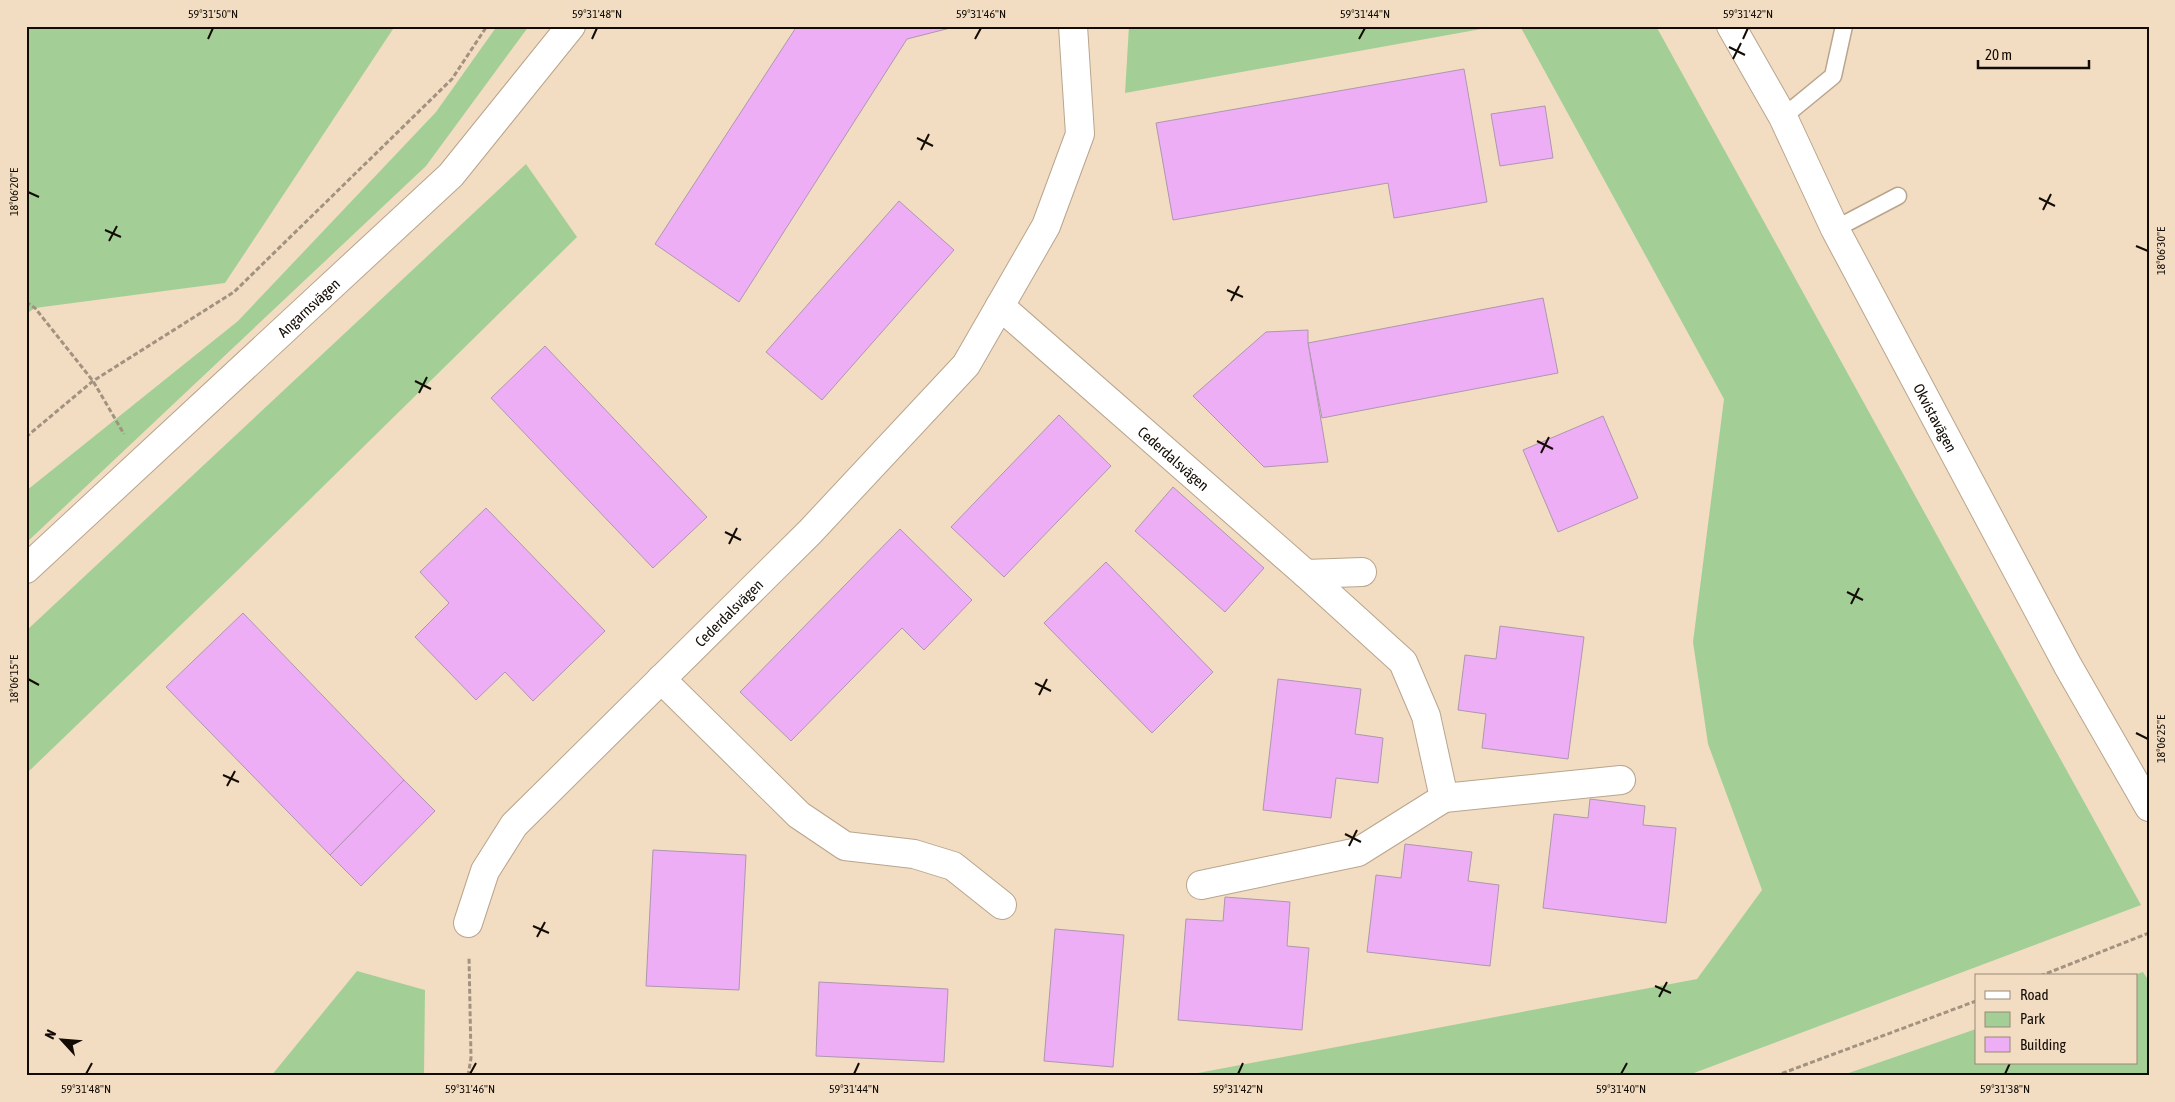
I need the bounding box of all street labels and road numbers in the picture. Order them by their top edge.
street label: Angarnsvägen [274,274,343,340]
street label: Okvistavägen [1910,381,1961,455]
street label: Cederdalsvägen [1135,423,1213,494]
street label: Cederdalsvägen [691,575,766,650]

